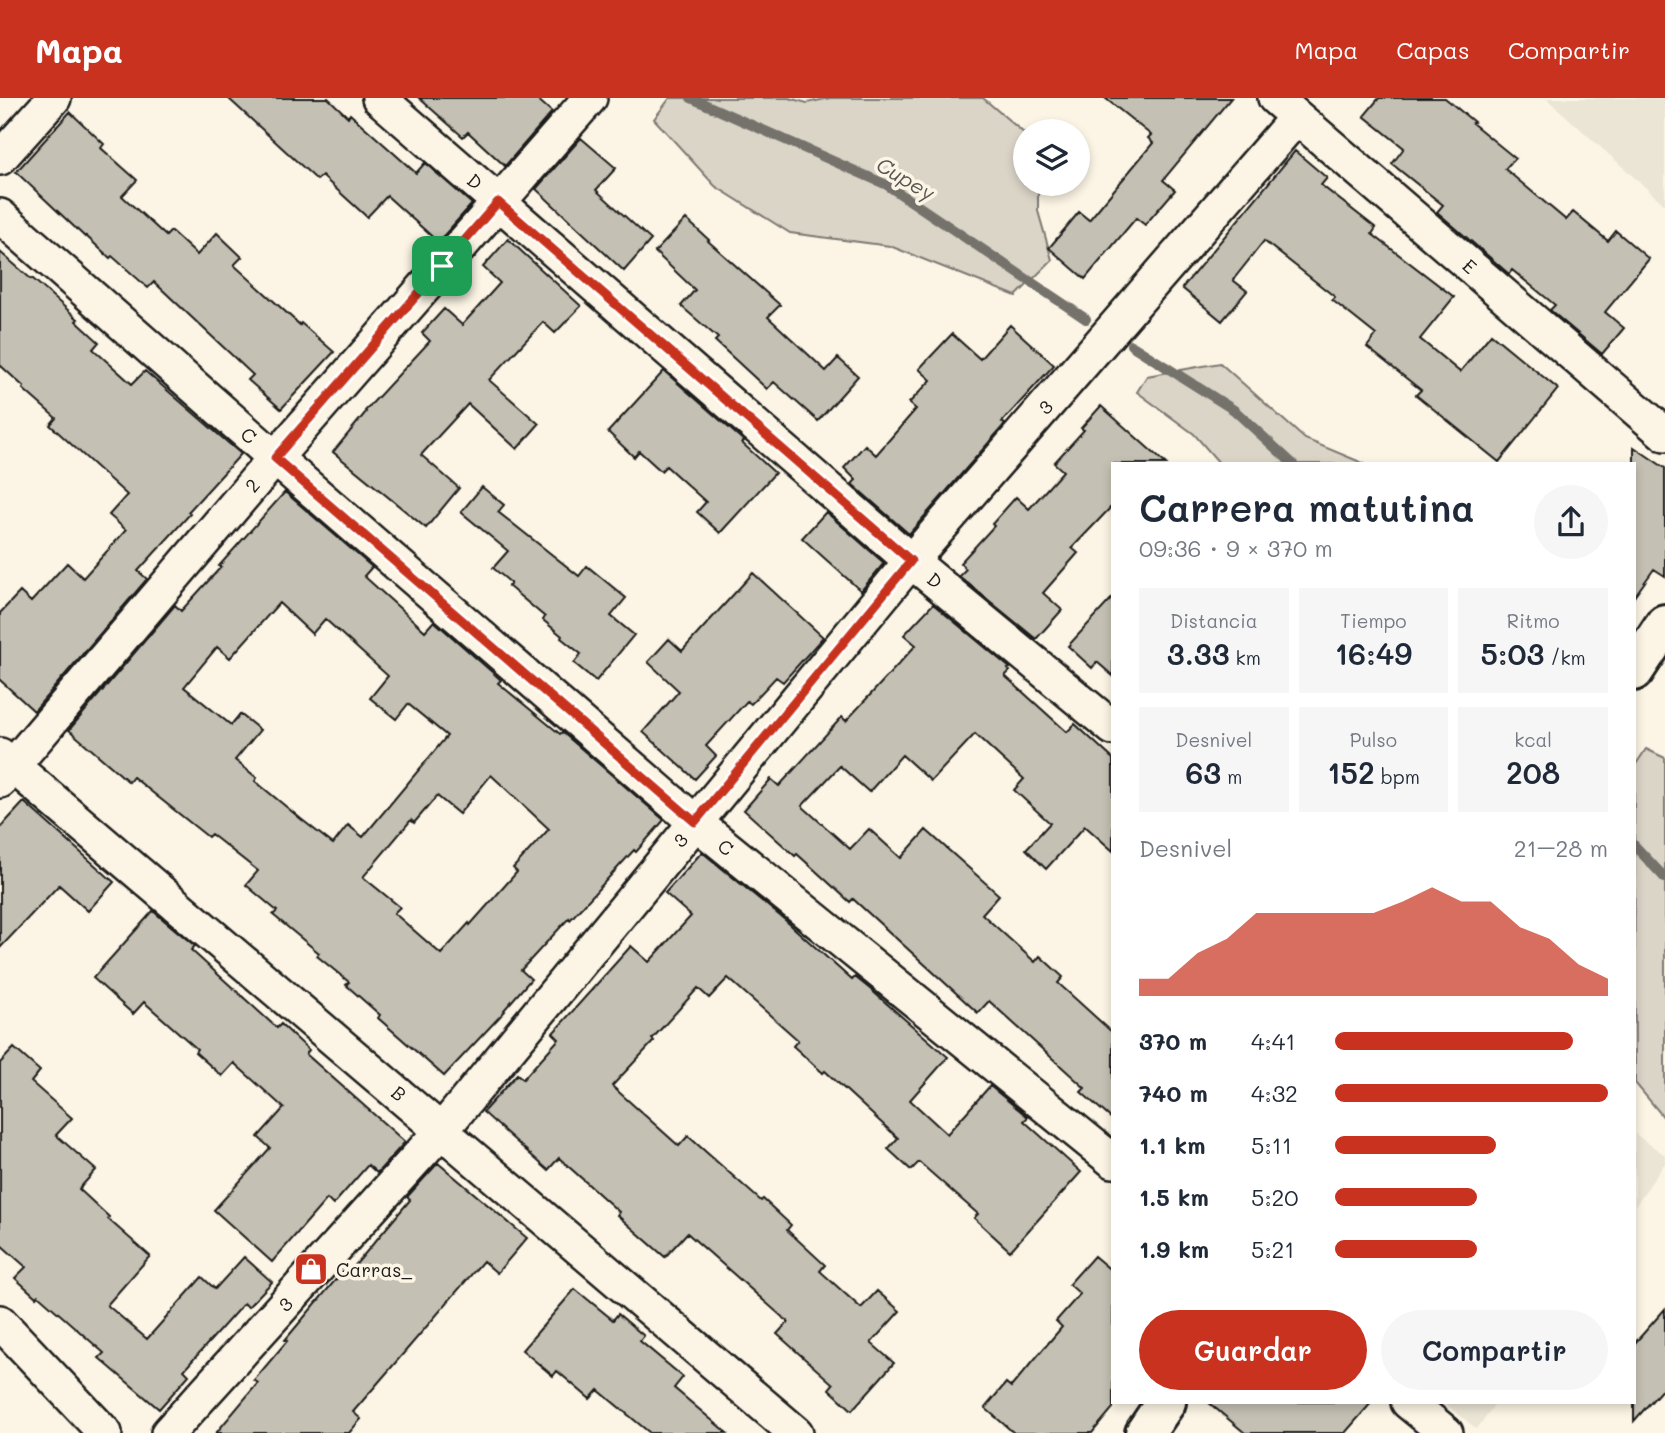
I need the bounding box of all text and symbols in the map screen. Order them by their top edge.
text: Mapa [35,28,123,71]
text: Mapa [1294,34,1358,65]
text: Capas [1396,34,1470,65]
text: Compartir [1508,34,1630,65]
map controls [1013,119,1090,196]
button: layers [1013,119,1090,196]
water label: Cupey [872,150,940,206]
street label: D [462,167,488,195]
pin [412,236,472,296]
icon: arrive [423,247,461,285]
street label: E [1458,253,1482,279]
street label: 3 [1032,395,1058,419]
street label: C [236,421,262,449]
street label: 2 [239,473,265,497]
text: Carrera matutina [1139,482,1475,532]
button: share [1534,485,1608,559]
text: 09:36 · 9 × 370 m [1139,533,1333,563]
street label: D [922,566,948,594]
text: Distancia [1170,608,1258,633]
text: Tiempo [1340,608,1407,633]
text: Ritmo [1507,608,1560,633]
text: 3.33 [1167,633,1230,673]
text: 16:49 [1335,633,1412,673]
text: 5:03 [1481,633,1544,673]
text: km [1230,645,1261,670]
text: /km [1544,645,1586,670]
text: Desnivel [1175,727,1252,752]
text: Pulso [1350,727,1397,752]
text: kcal [1514,727,1552,752]
text: 63 [1185,752,1221,792]
text: 152 [1327,752,1375,792]
text: 208 [1506,752,1560,792]
text: m [1221,764,1242,789]
text: bpm [1375,764,1420,789]
street label: 3 [667,828,693,852]
street label: C [713,833,739,861]
text: Desnivel [1139,833,1232,863]
text: 21–28 m [1514,833,1608,863]
text: 370 m [1139,1026,1207,1056]
text: 4:41 [1251,1026,1295,1056]
text: 740 m [1139,1078,1208,1108]
text: 4:32 [1251,1078,1298,1108]
street label: B [386,1080,412,1106]
text: 1.1 km [1139,1130,1205,1160]
text: 5:11 [1251,1130,1292,1160]
text: 1.5 km [1139,1182,1209,1212]
text: 5:20 [1251,1182,1299,1212]
text: 1.9 km [1139,1234,1209,1264]
text: 5:21 [1251,1234,1295,1264]
shop icon: Carras_ [292,1250,330,1288]
place label: Carras_ [336,1257,413,1282]
street label: 3 [272,1291,298,1317]
button: Guardar [1139,1310,1367,1390]
button: Compartir [1381,1310,1608,1390]

